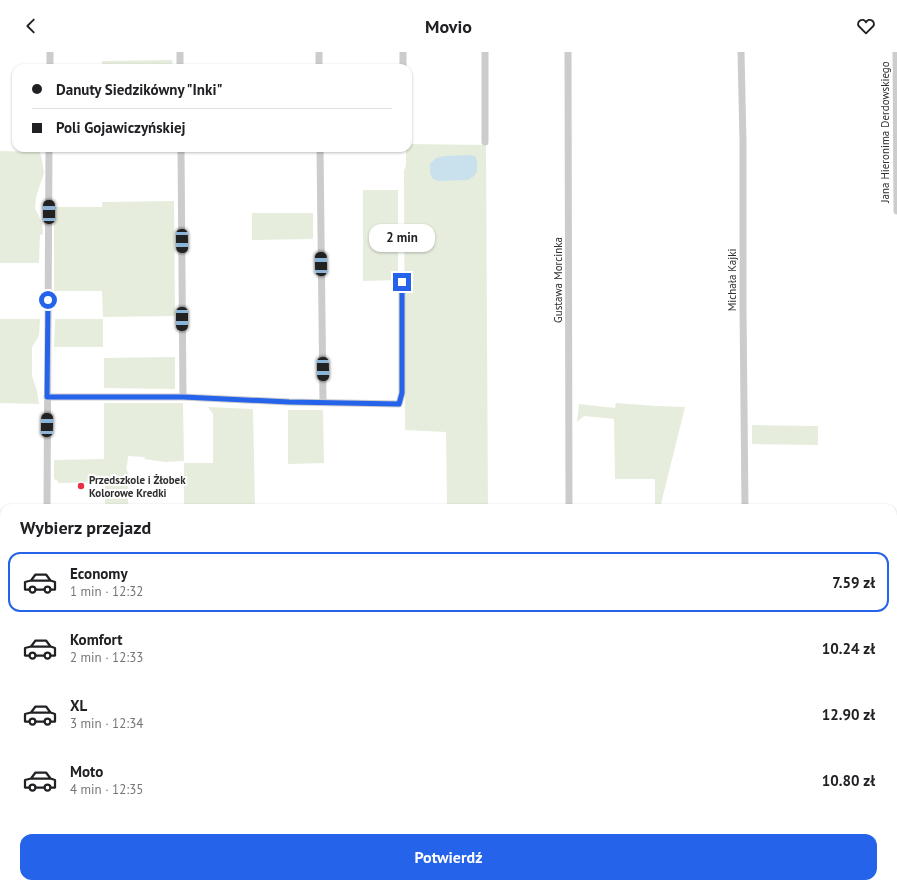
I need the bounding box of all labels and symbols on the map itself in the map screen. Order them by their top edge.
street label: Jana Hieronima Derdowskiego [878,61,892,204]
car [43,200,55,224]
callout: 2 min [369,224,435,252]
car [176,229,188,253]
street label: Gustawa Morcinka [551,237,565,323]
street label: Michała Kajki [725,249,739,311]
car [315,252,327,276]
route end [393,273,411,291]
route start [39,291,57,309]
car [176,307,188,331]
car [317,357,329,381]
car [41,413,53,437]
place label: Przedszkole i Żłobek Kolorowe Kredki [89,473,186,500]
marker: Przedszkole i Żłobek Kolorowe Kredki [76,481,86,491]

